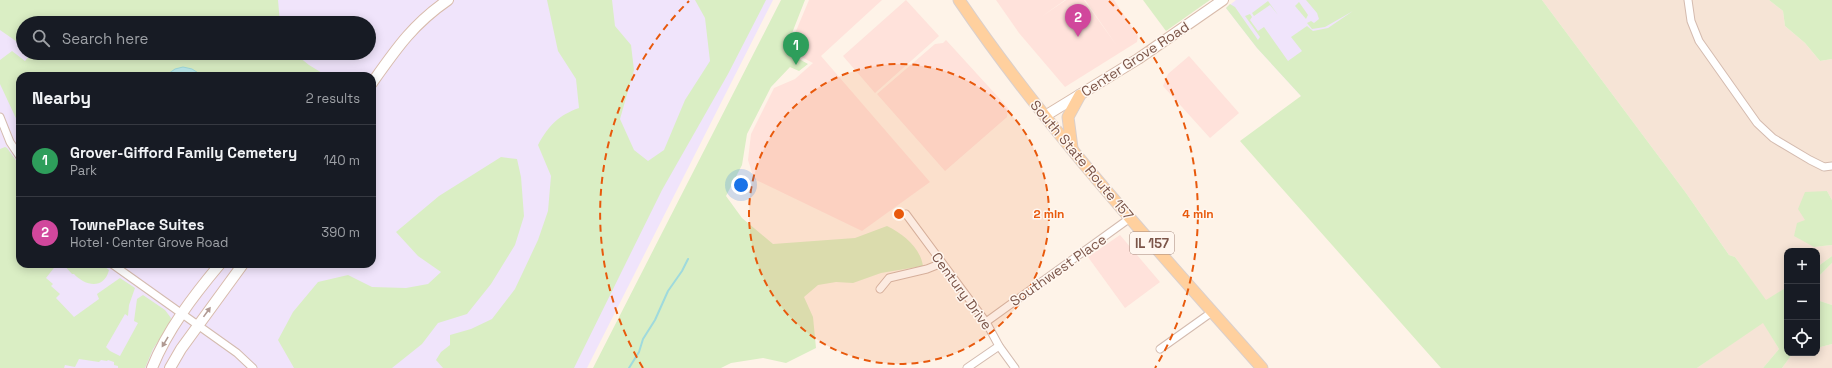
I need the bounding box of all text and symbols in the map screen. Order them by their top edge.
pin: 2 [1065,4,1091,37]
search box [16,16,376,60]
street label: Center Grove Road [1078,17,1192,101]
icon: search [30,27,52,49]
text: Search here [62,29,148,48]
pin: 1 [783,32,809,65]
text: Nearby [32,87,91,109]
text: 2 results [306,90,360,107]
street label: South State Route 157 [1027,96,1138,224]
text: Grover-Gifford Family Cemetery [70,143,297,162]
text: 1 [42,152,48,169]
text: 140 m [324,152,360,169]
text: Park [70,162,97,179]
your location [731,175,751,195]
text: 2 min [1033,206,1065,222]
text: 4 min [1182,206,1214,222]
centre of rings [892,207,906,221]
text: TownePlace Suites [70,215,204,234]
text: 2 [41,224,49,241]
text: 390 m [321,224,360,241]
street label: Southwest Place [1006,230,1110,310]
road number: IL 157 [1130,232,1174,254]
text: Hotel · Center Grove Road [70,234,228,251]
map controls [1784,248,1820,356]
button: + [1784,248,1820,284]
street label: Century Drive [928,249,996,333]
button: − [1784,284,1820,320]
one-way arrow [203,307,211,318]
button: locate [1784,320,1820,356]
one-way arrow [162,336,169,348]

